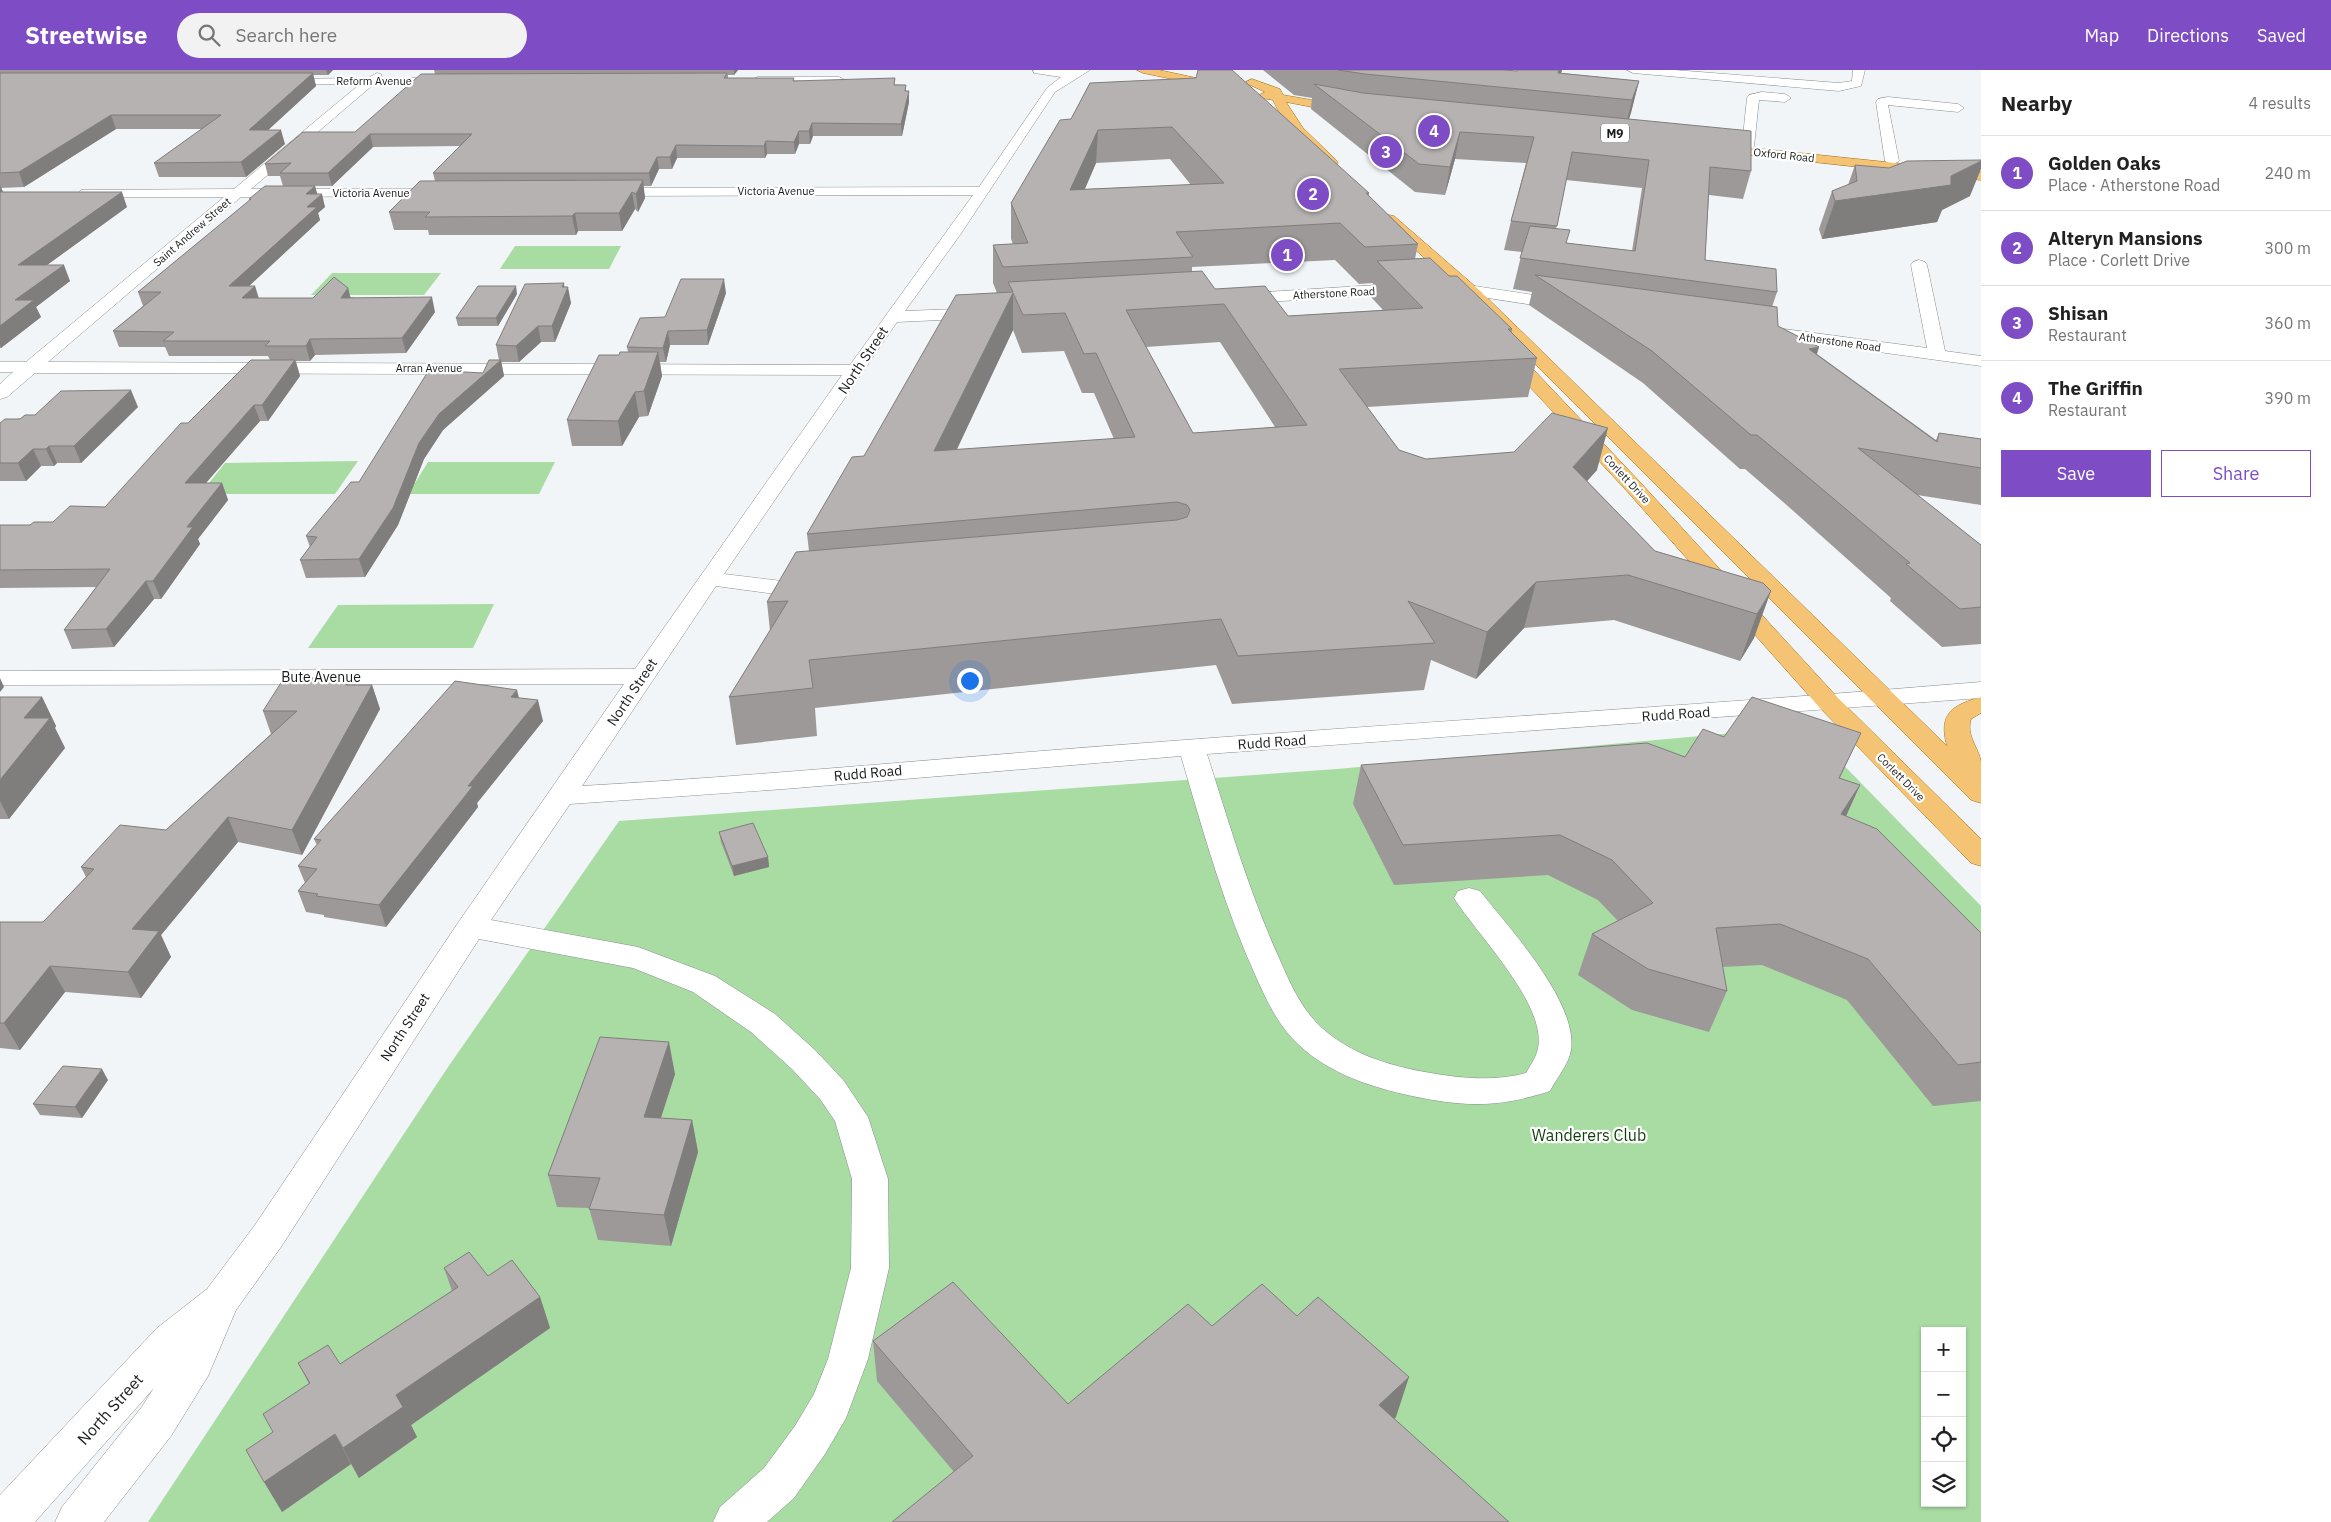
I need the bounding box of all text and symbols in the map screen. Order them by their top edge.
search box [177,13,527,58]
text: Streetwise [25,19,147,51]
icon: search [195,21,223,49]
text: Search here [235,23,337,47]
text: Map [2084,24,2119,47]
text: Directions [2147,24,2229,47]
text: Saved [2257,24,2306,47]
street label: Reform Avenue [336,74,412,88]
text: Nearby [2001,89,2072,117]
text: 4 results [2248,93,2311,113]
pin: 4 [1418,112,1450,150]
road number: M9 [1601,124,1629,142]
pin: 3 [1370,133,1402,171]
street label: Oxford Road [1753,145,1815,165]
text: Golden Oaks [2048,151,2161,175]
text: 1 [2012,163,2022,183]
text: 240 m [2264,163,2311,183]
pin: 2 [1297,175,1329,213]
text: Place · Atherstone Road [2048,175,2220,195]
street label: Victoria Avenue [738,184,814,198]
street label: Victoria Avenue [333,186,409,200]
street label: Saint Andrew Street [150,194,234,270]
text: Alteryn Mansions [2048,226,2203,250]
pin: 1 [1271,236,1303,274]
text: 2 [2012,238,2022,258]
text: 300 m [2264,238,2311,258]
text: Place · Corlett Drive [2048,250,2190,270]
street label: Atherstone Road [1292,284,1376,302]
text: Shisan [2048,301,2108,325]
text: 3 [2012,313,2022,333]
text: 360 m [2264,313,2311,333]
street label: North Street [834,323,892,397]
text: Restaurant [2048,325,2127,345]
street label: Atherstone Road [1798,329,1882,355]
street label: Arran Avenue [396,361,462,375]
text: The Griffin [2048,376,2143,400]
text: 4 [2012,388,2022,408]
text: 390 m [2264,388,2311,408]
text: Restaurant [2048,400,2127,420]
button: Save [2001,450,2151,497]
button: Share [2161,450,2311,497]
street label: Corlett Drive [1601,452,1653,506]
street label: North Street [603,655,661,729]
street label: Bute Avenue [281,668,361,686]
your location [957,668,983,694]
street label: Rudd Road [1641,703,1711,725]
street label: Rudd Road [1237,731,1307,753]
street label: Corlett Drive [1874,750,1928,804]
street label: Rudd Road [833,761,903,785]
street label: North Street [376,990,434,1064]
park label: Wanderers Club [1532,1125,1646,1145]
map controls [1921,1327,1966,1507]
button: + [1921,1327,1966,1372]
street label: North Street [73,1369,147,1449]
button: − [1921,1372,1966,1417]
button: locate [1921,1417,1966,1462]
button: layers [1921,1462,1966,1507]

